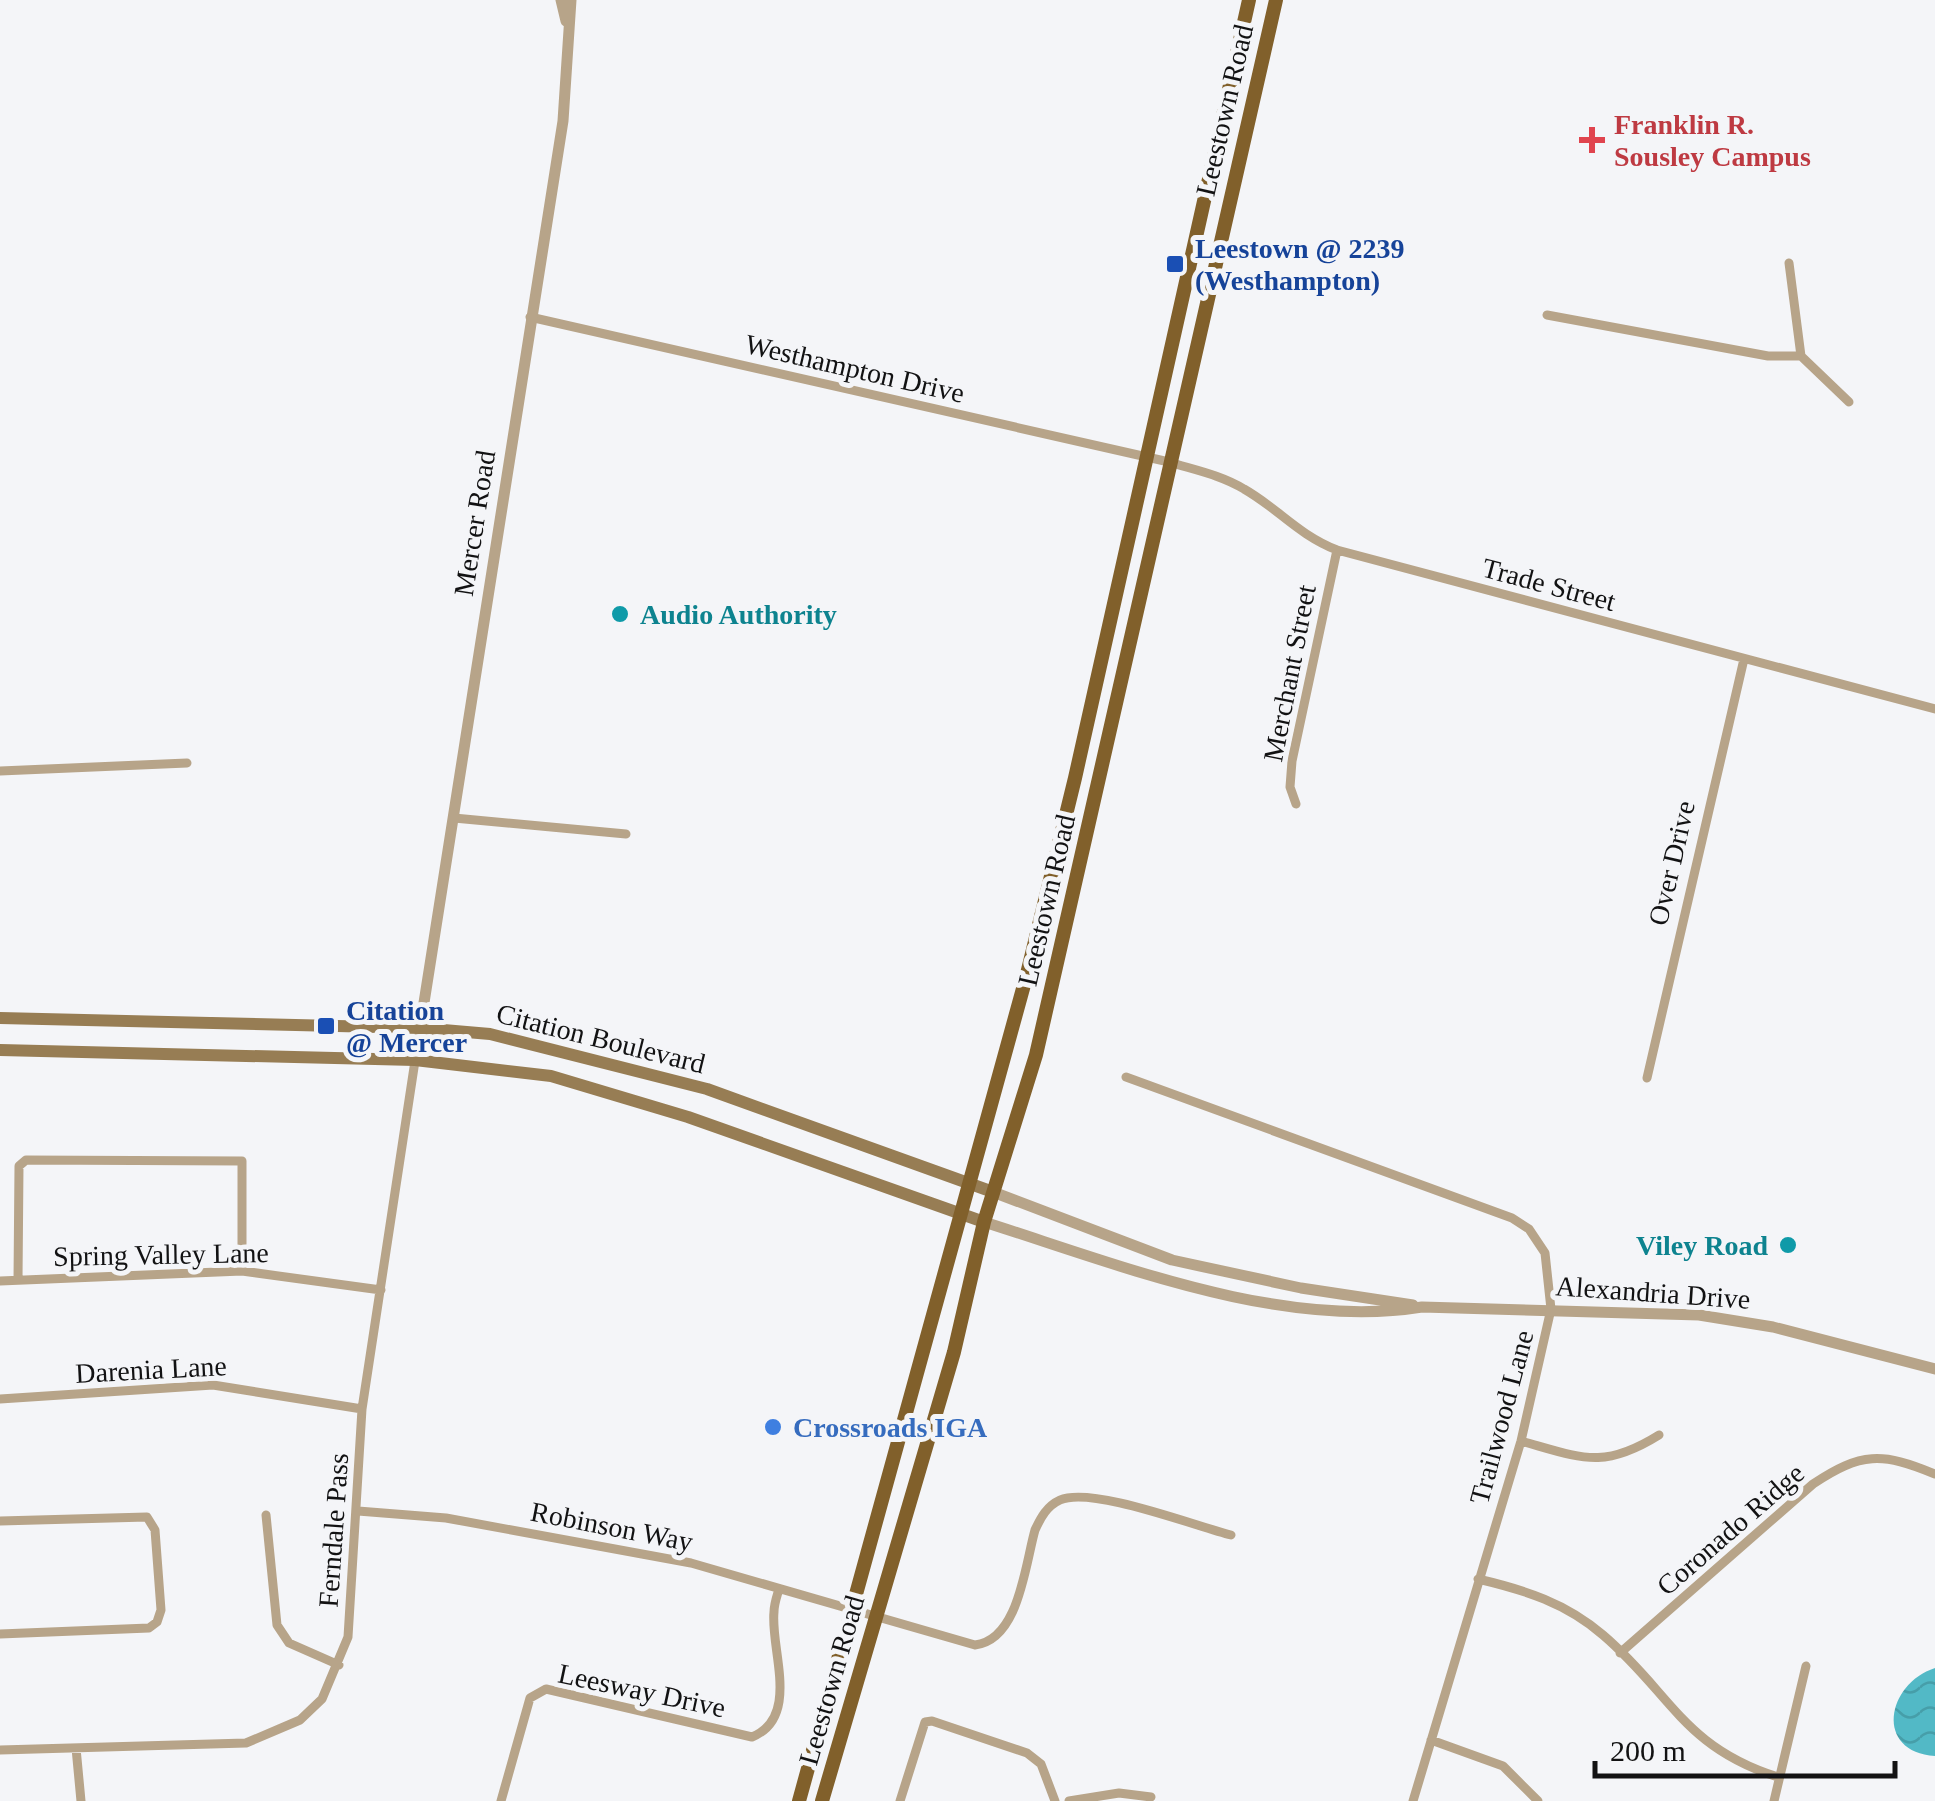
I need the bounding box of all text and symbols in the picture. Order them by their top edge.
street label: Leestown Road [1190,21,1259,199]
place label: Franklin R. Sousley Campus [1614,109,1811,172]
marker: Franklin R. Sousley Campus [1579,127,1605,153]
place label: Leestown @ 2239 (Westhampton) [1195,233,1405,296]
marker: Leestown @ 2239 (Westhampton) [1164,253,1186,275]
street label: Westhampton Drive [742,328,968,409]
street label: Mercer Road [448,448,501,598]
street label: Trade Street [1479,552,1619,617]
street label: Merchant Street [1257,582,1322,764]
place label: Audio Authority [640,599,837,630]
marker: Audio Authority [609,603,631,625]
street label: Over Drive [1642,798,1701,928]
street label: Leestown Road [1012,811,1081,989]
place label: Citation @ Mercer [346,995,467,1058]
street label: Citation Boulevard [493,998,708,1079]
marker: Citation @ Mercer [315,1015,337,1037]
place label: Viley Road [1636,1230,1768,1261]
marker: Viley Road [1777,1234,1799,1256]
street label: Spring Valley Lane [53,1237,269,1272]
street label: Alexandria Drive [1555,1270,1751,1315]
street label: Trailwood Lane [1463,1327,1540,1507]
street label: Darenia Lane [75,1350,228,1389]
place label: Crossroads IGA [793,1412,988,1443]
marker: Crossroads IGA [762,1416,784,1438]
street label: Ferndale Pass [313,1452,354,1608]
street label: Coronado Ridge [1651,1457,1810,1602]
street label: Robinson Way [528,1496,696,1557]
street label: Leestown Road [792,1592,870,1769]
street label: Leesway Drive [555,1658,728,1723]
scale bar [1595,1716,1895,1778]
text: 200 m [1610,1734,1686,1767]

